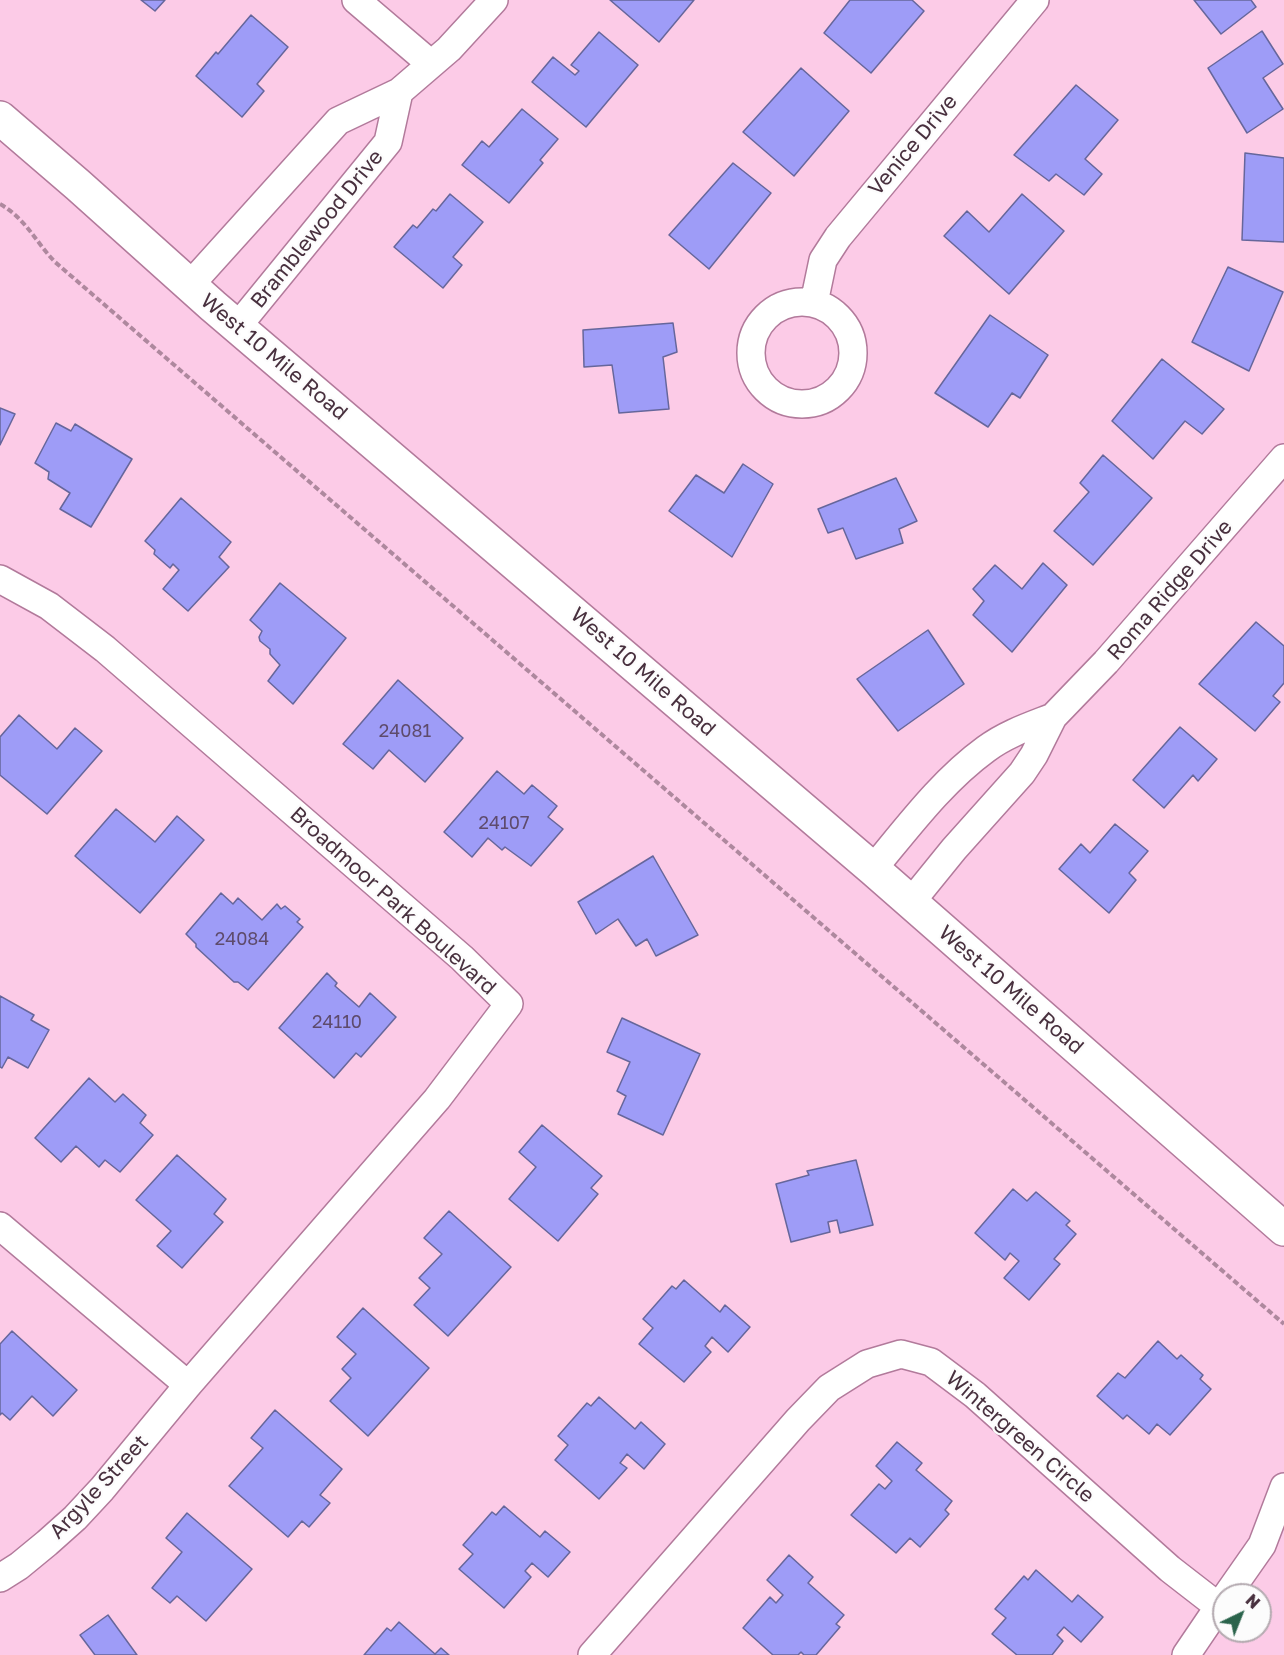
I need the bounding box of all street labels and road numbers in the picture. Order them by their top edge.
street label: Venice Drive [863,89,963,201]
street label: Bramblewood Drive [246,145,388,313]
street label: West 10 Mile Road [195,288,353,426]
street label: Roma Ridge Drive [1102,515,1238,665]
street label: West 10 Mile Road [565,602,721,742]
street label: Broadmoor Park Boulevard [285,802,501,1000]
street label: West 10 Mile Road [933,920,1089,1060]
street label: Wintergreen Circle [941,1366,1099,1508]
street label: Argyle Street [44,1430,154,1544]

